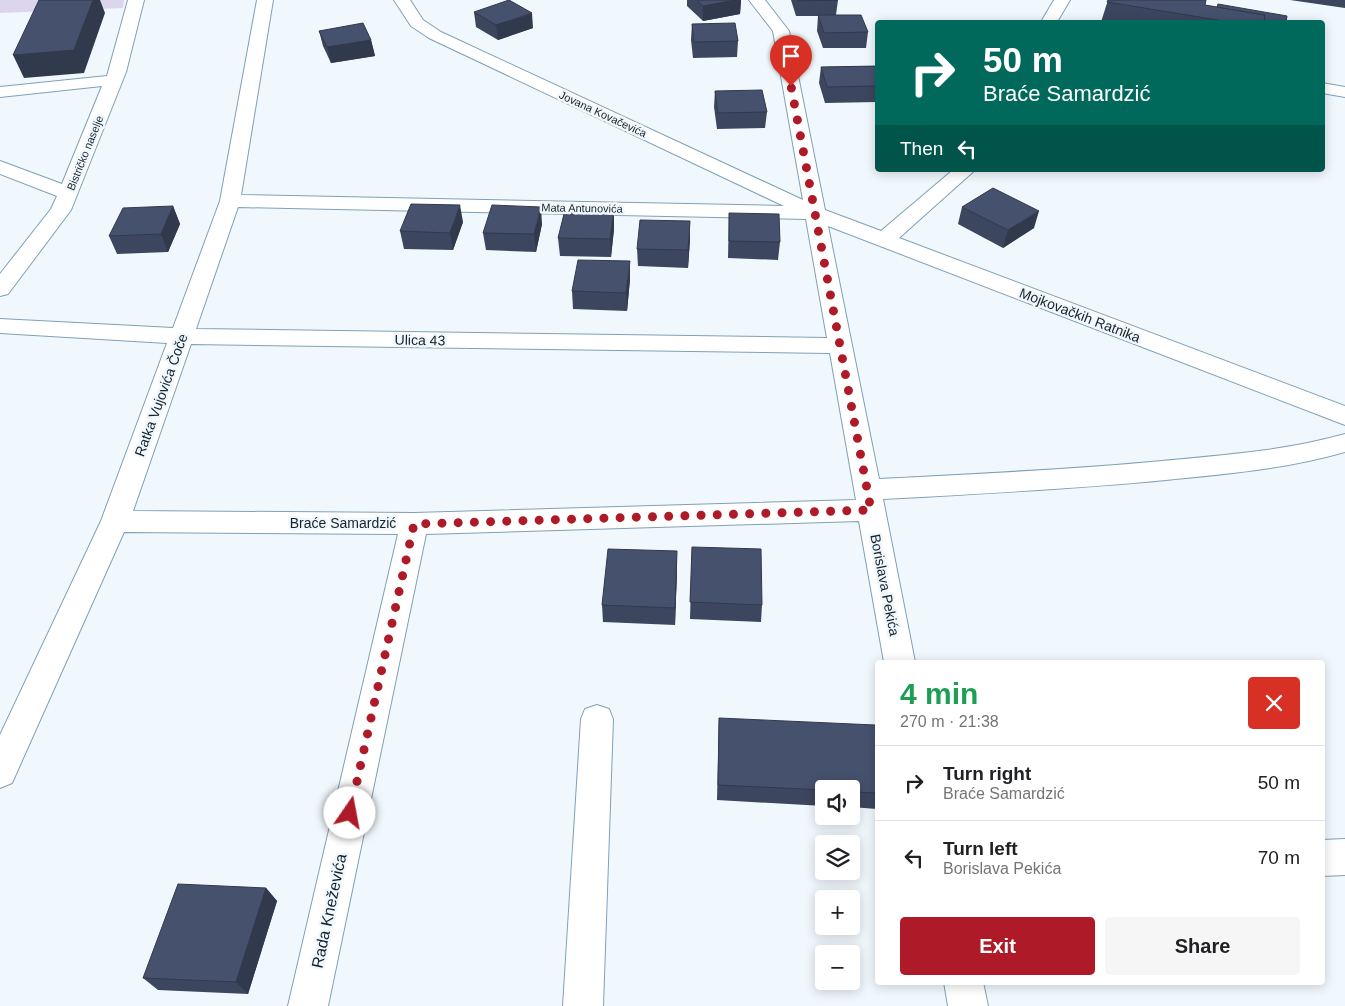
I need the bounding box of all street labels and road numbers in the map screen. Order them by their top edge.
street label: Jovana Kovačevića [558,89,649,140]
street label: Bistričko naselje [65,114,105,192]
street label: Mata Antunovića [541,201,624,215]
street label: Mojkovačkih Ratnika [1017,285,1143,346]
street label: Ratka Vujovića Čoče [131,331,191,459]
street label: Ulica 43 [395,332,446,348]
street label: Braće Samardzić [290,515,396,531]
street label: Borislava Pekića [867,533,903,638]
street label: Rada Kneževića [309,852,349,970]

